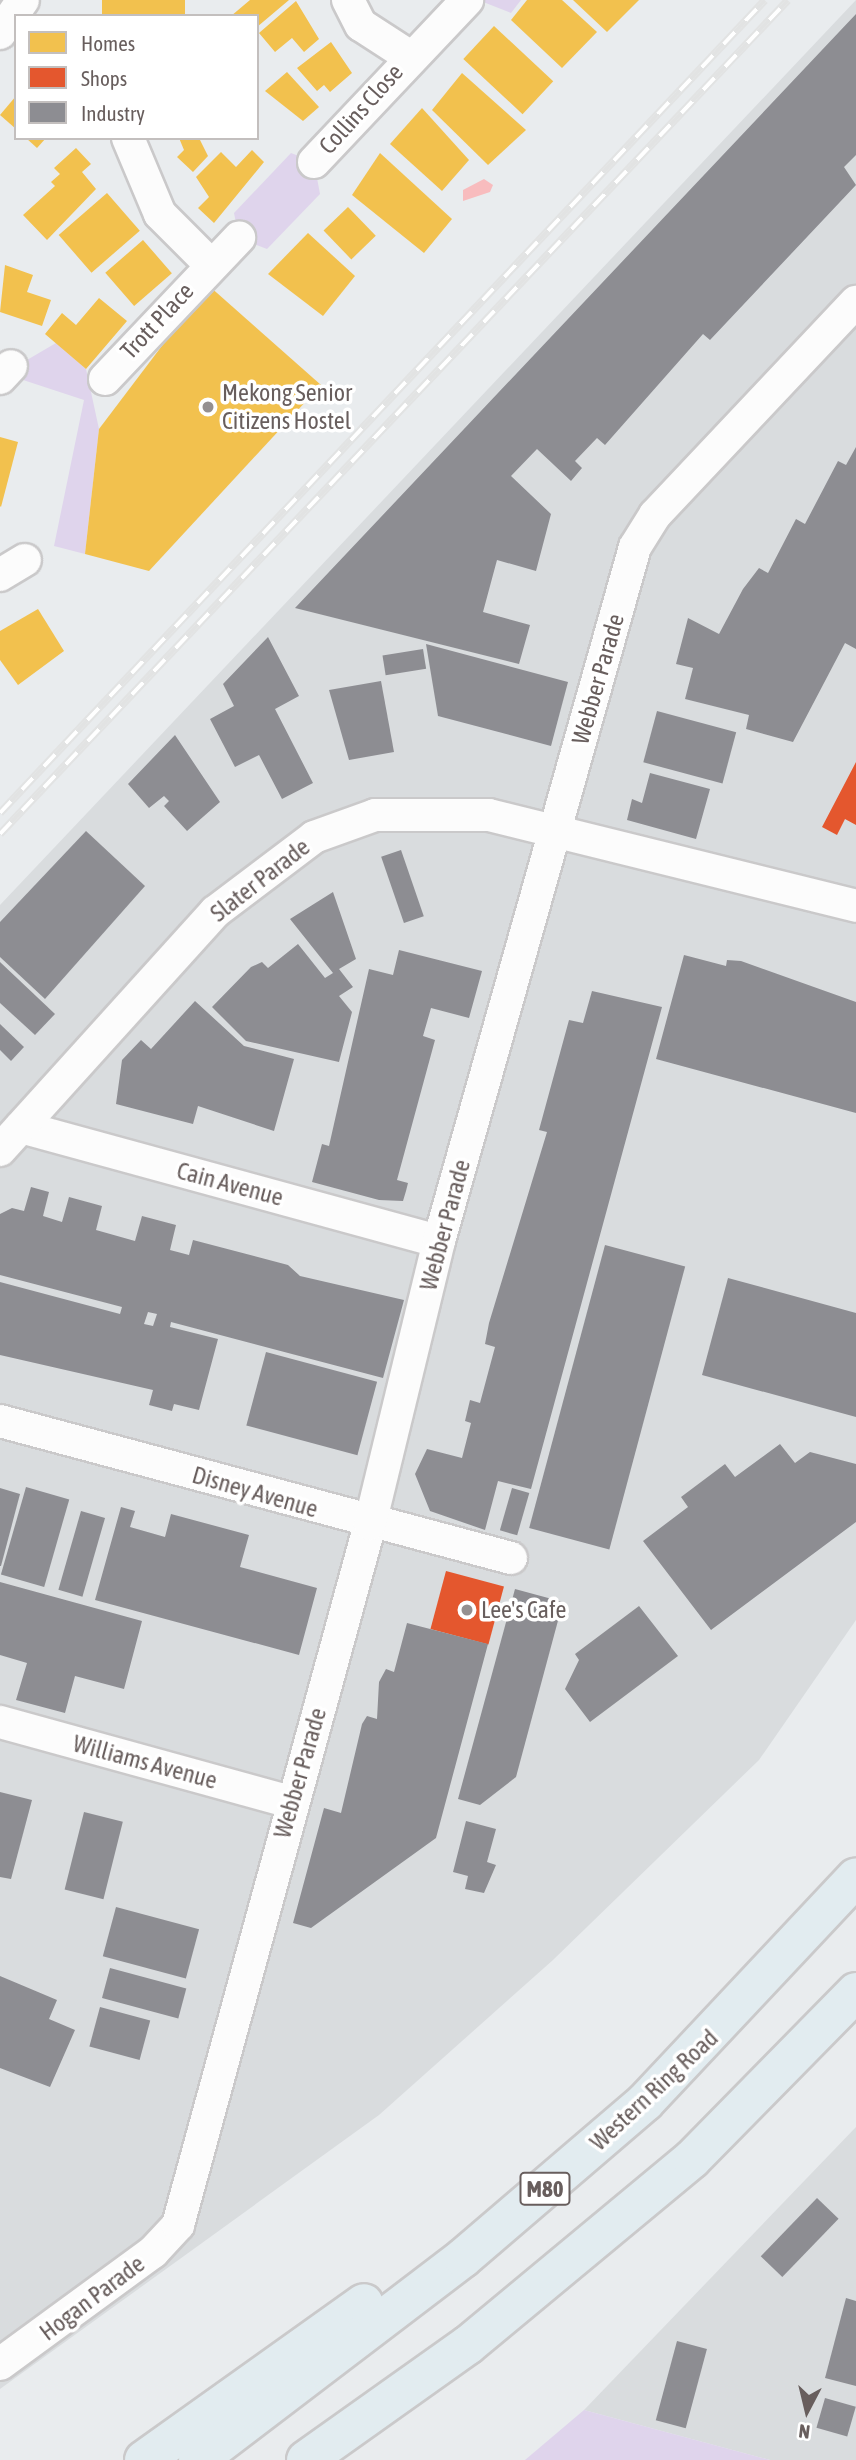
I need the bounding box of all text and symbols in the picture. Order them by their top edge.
legend [14,14,259,140]
text: Homes [81,31,135,55]
street label: Collins Close [313,58,409,160]
text: Shops [81,66,127,90]
text: Industry [81,101,145,125]
street label: Trott Place [115,277,199,365]
place label: Mekong Senior Citizens Hostel [222,379,352,435]
marker: Mekong Senior Citizens Hostel [200,399,216,415]
street label: Webber Parade [566,611,630,747]
street label: Slater Parade [205,832,315,928]
street label: Cain Avenue [174,1156,286,1212]
street label: Webber Parade [414,1157,476,1293]
street label: Disney Avenue [189,1460,321,1524]
place label: Lee's Cafe [481,1596,566,1624]
marker: Lee's Cafe [459,1602,475,1618]
street label: Webber Parade [268,1705,332,1841]
street label: Williams Avenue [70,1729,220,1795]
street label: Western Ring Road [584,2023,724,2157]
road number: M80 [519,2170,571,2208]
street label: Hogan Parade [34,2249,150,2347]
north arrow [772,2376,842,2446]
text: N [798,2420,811,2443]

